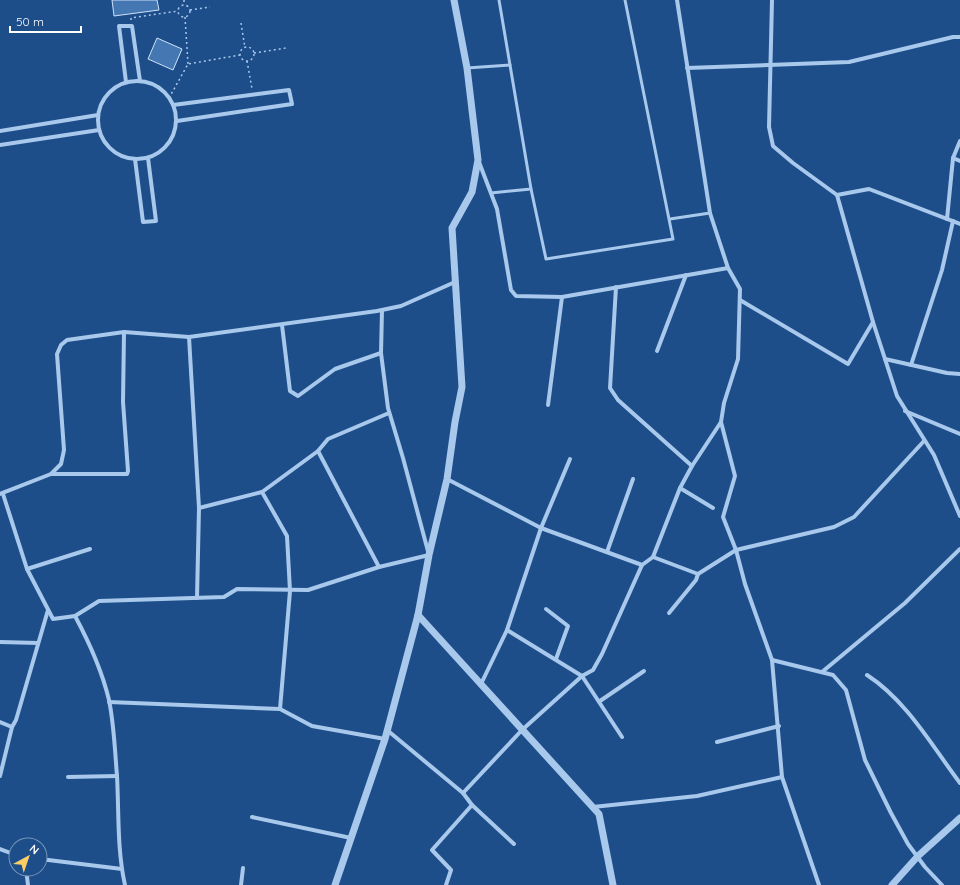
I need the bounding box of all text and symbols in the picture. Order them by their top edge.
scale bar [10,8,81,34]
text: 50 m [16,14,44,29]
north arrow [8,837,48,877]
text: N [27,841,42,857]

